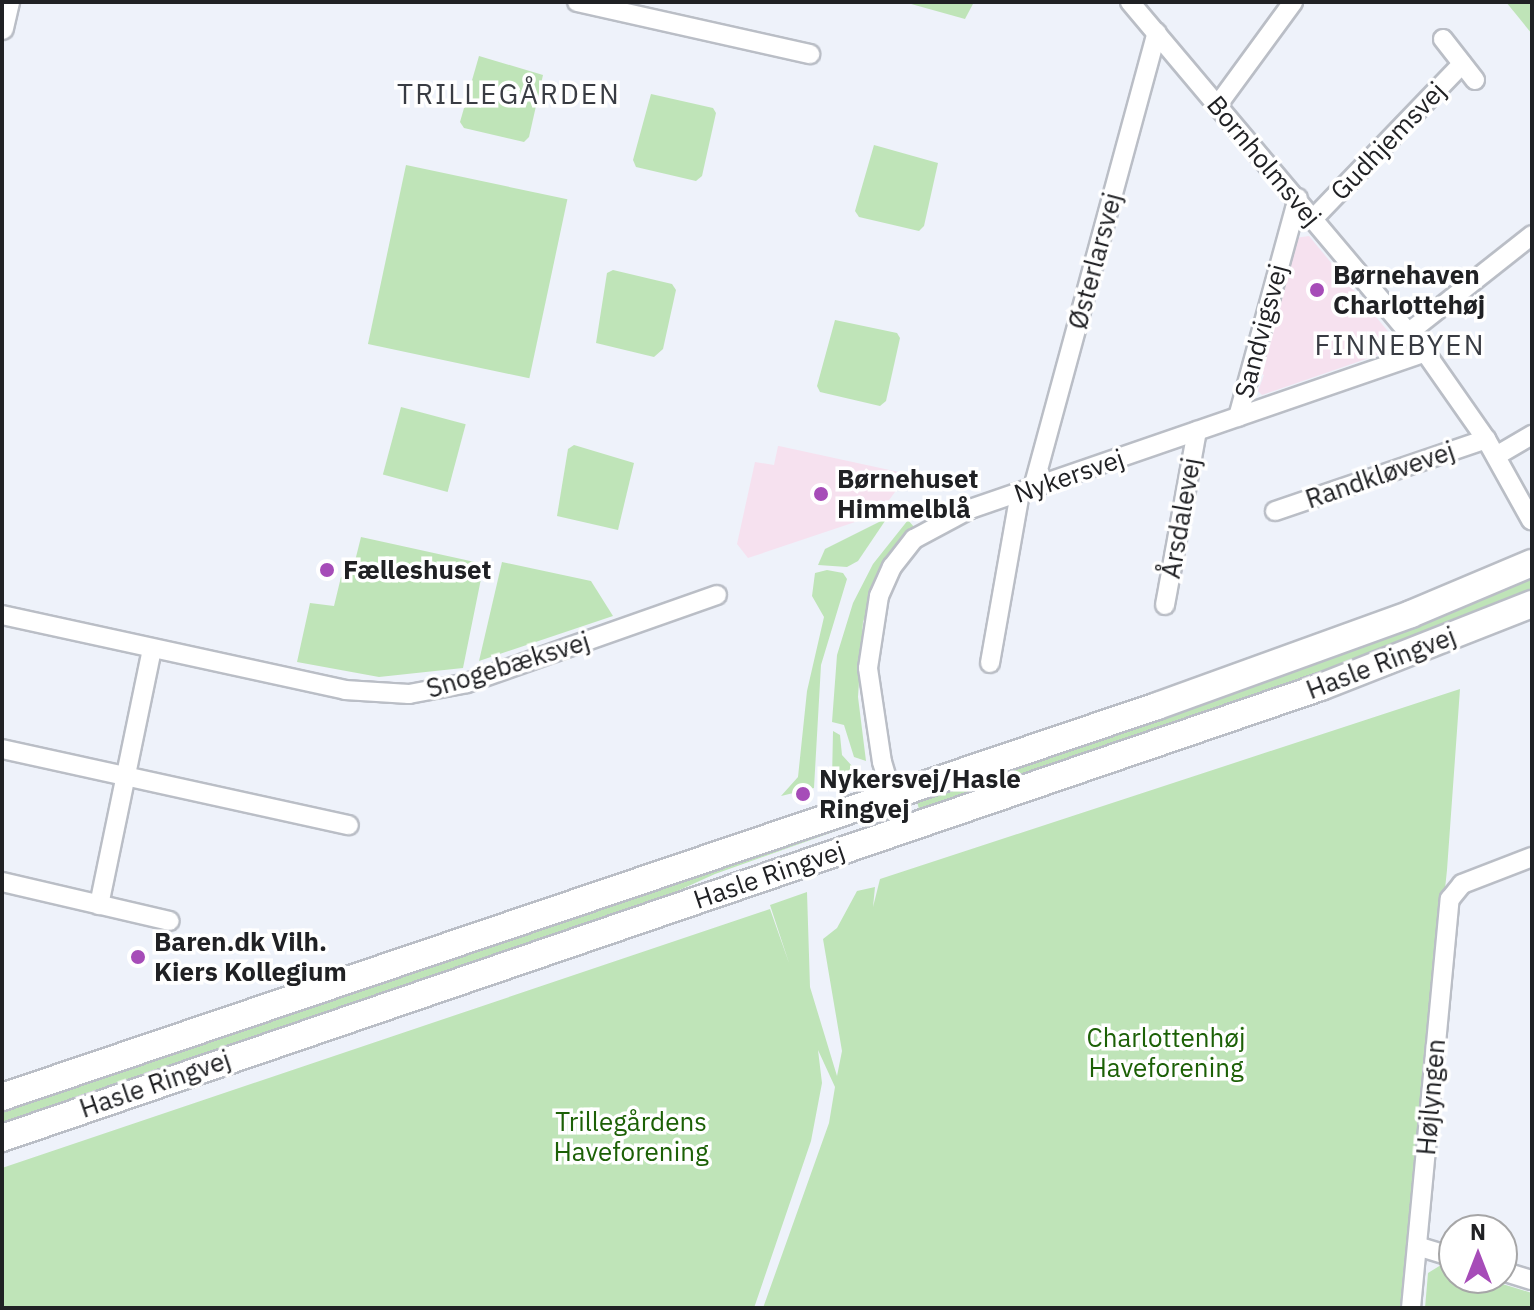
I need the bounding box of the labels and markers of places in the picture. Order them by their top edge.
place label: Børnehaven Charlottehøj [1333,259,1485,320]
marker: Børnehaven Charlottehøj [1308,281,1326,299]
place label: Børnehuset Himmelblå [837,463,978,524]
marker: Børnehuset Himmelblå [812,485,830,503]
place label: Fælleshuset [343,554,492,586]
marker: Fælleshuset [318,561,336,579]
place label: Nykersvej/Hasle Ringvej [819,763,1021,824]
marker: Nykersvej/Hasle Ringvej [794,785,812,803]
place label: Baren.dk Vilh. Kiers Kollegium [154,926,347,988]
marker: Baren.dk Vilh. Kiers Kollegium [129,948,147,966]

